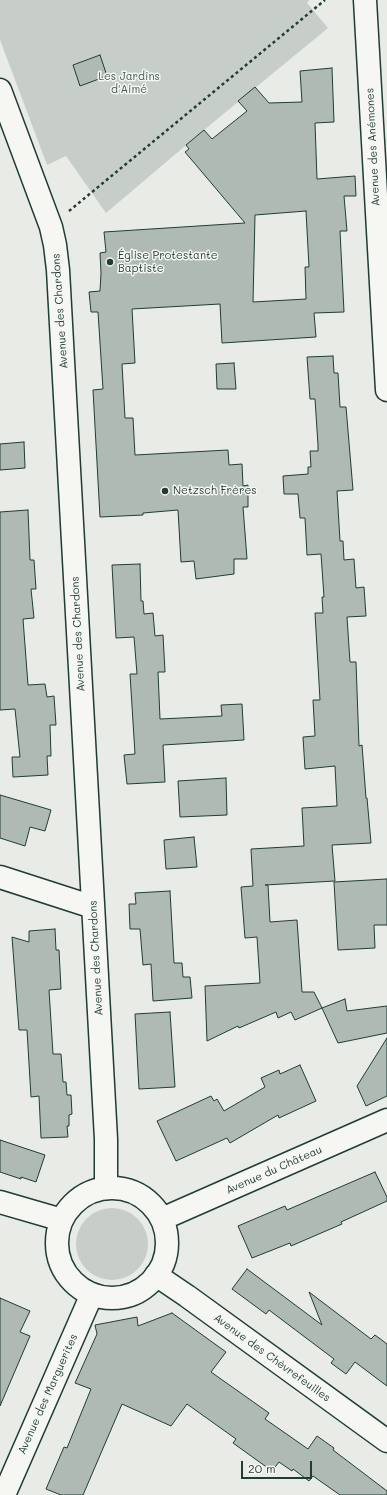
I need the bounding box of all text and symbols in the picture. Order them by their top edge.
park label: Les Jardins d'Aimé [98,70,160,96]
street label: Avenue des Anémones [363,88,383,206]
place label: Église Protestante Baptiste [118,249,218,275]
street label: Avenue des Chardons [49,253,71,369]
marker: Église Protestante Baptiste [105,257,115,267]
place label: Netzsch Frères [173,484,257,498]
marker: Netzsch Frères [160,486,170,496]
street label: Avenue des Chardons [68,576,88,692]
street label: Avenue des Chardons [86,900,106,1016]
street label: Avenue du Château [224,1143,324,1197]
street label: Avenue des Chèvrefeuilles [211,1311,333,1405]
street label: Avenue des Marguerites [15,1332,81,1456]
scale bar [243,1453,314,1479]
text: 20 m [248,1460,276,1476]

